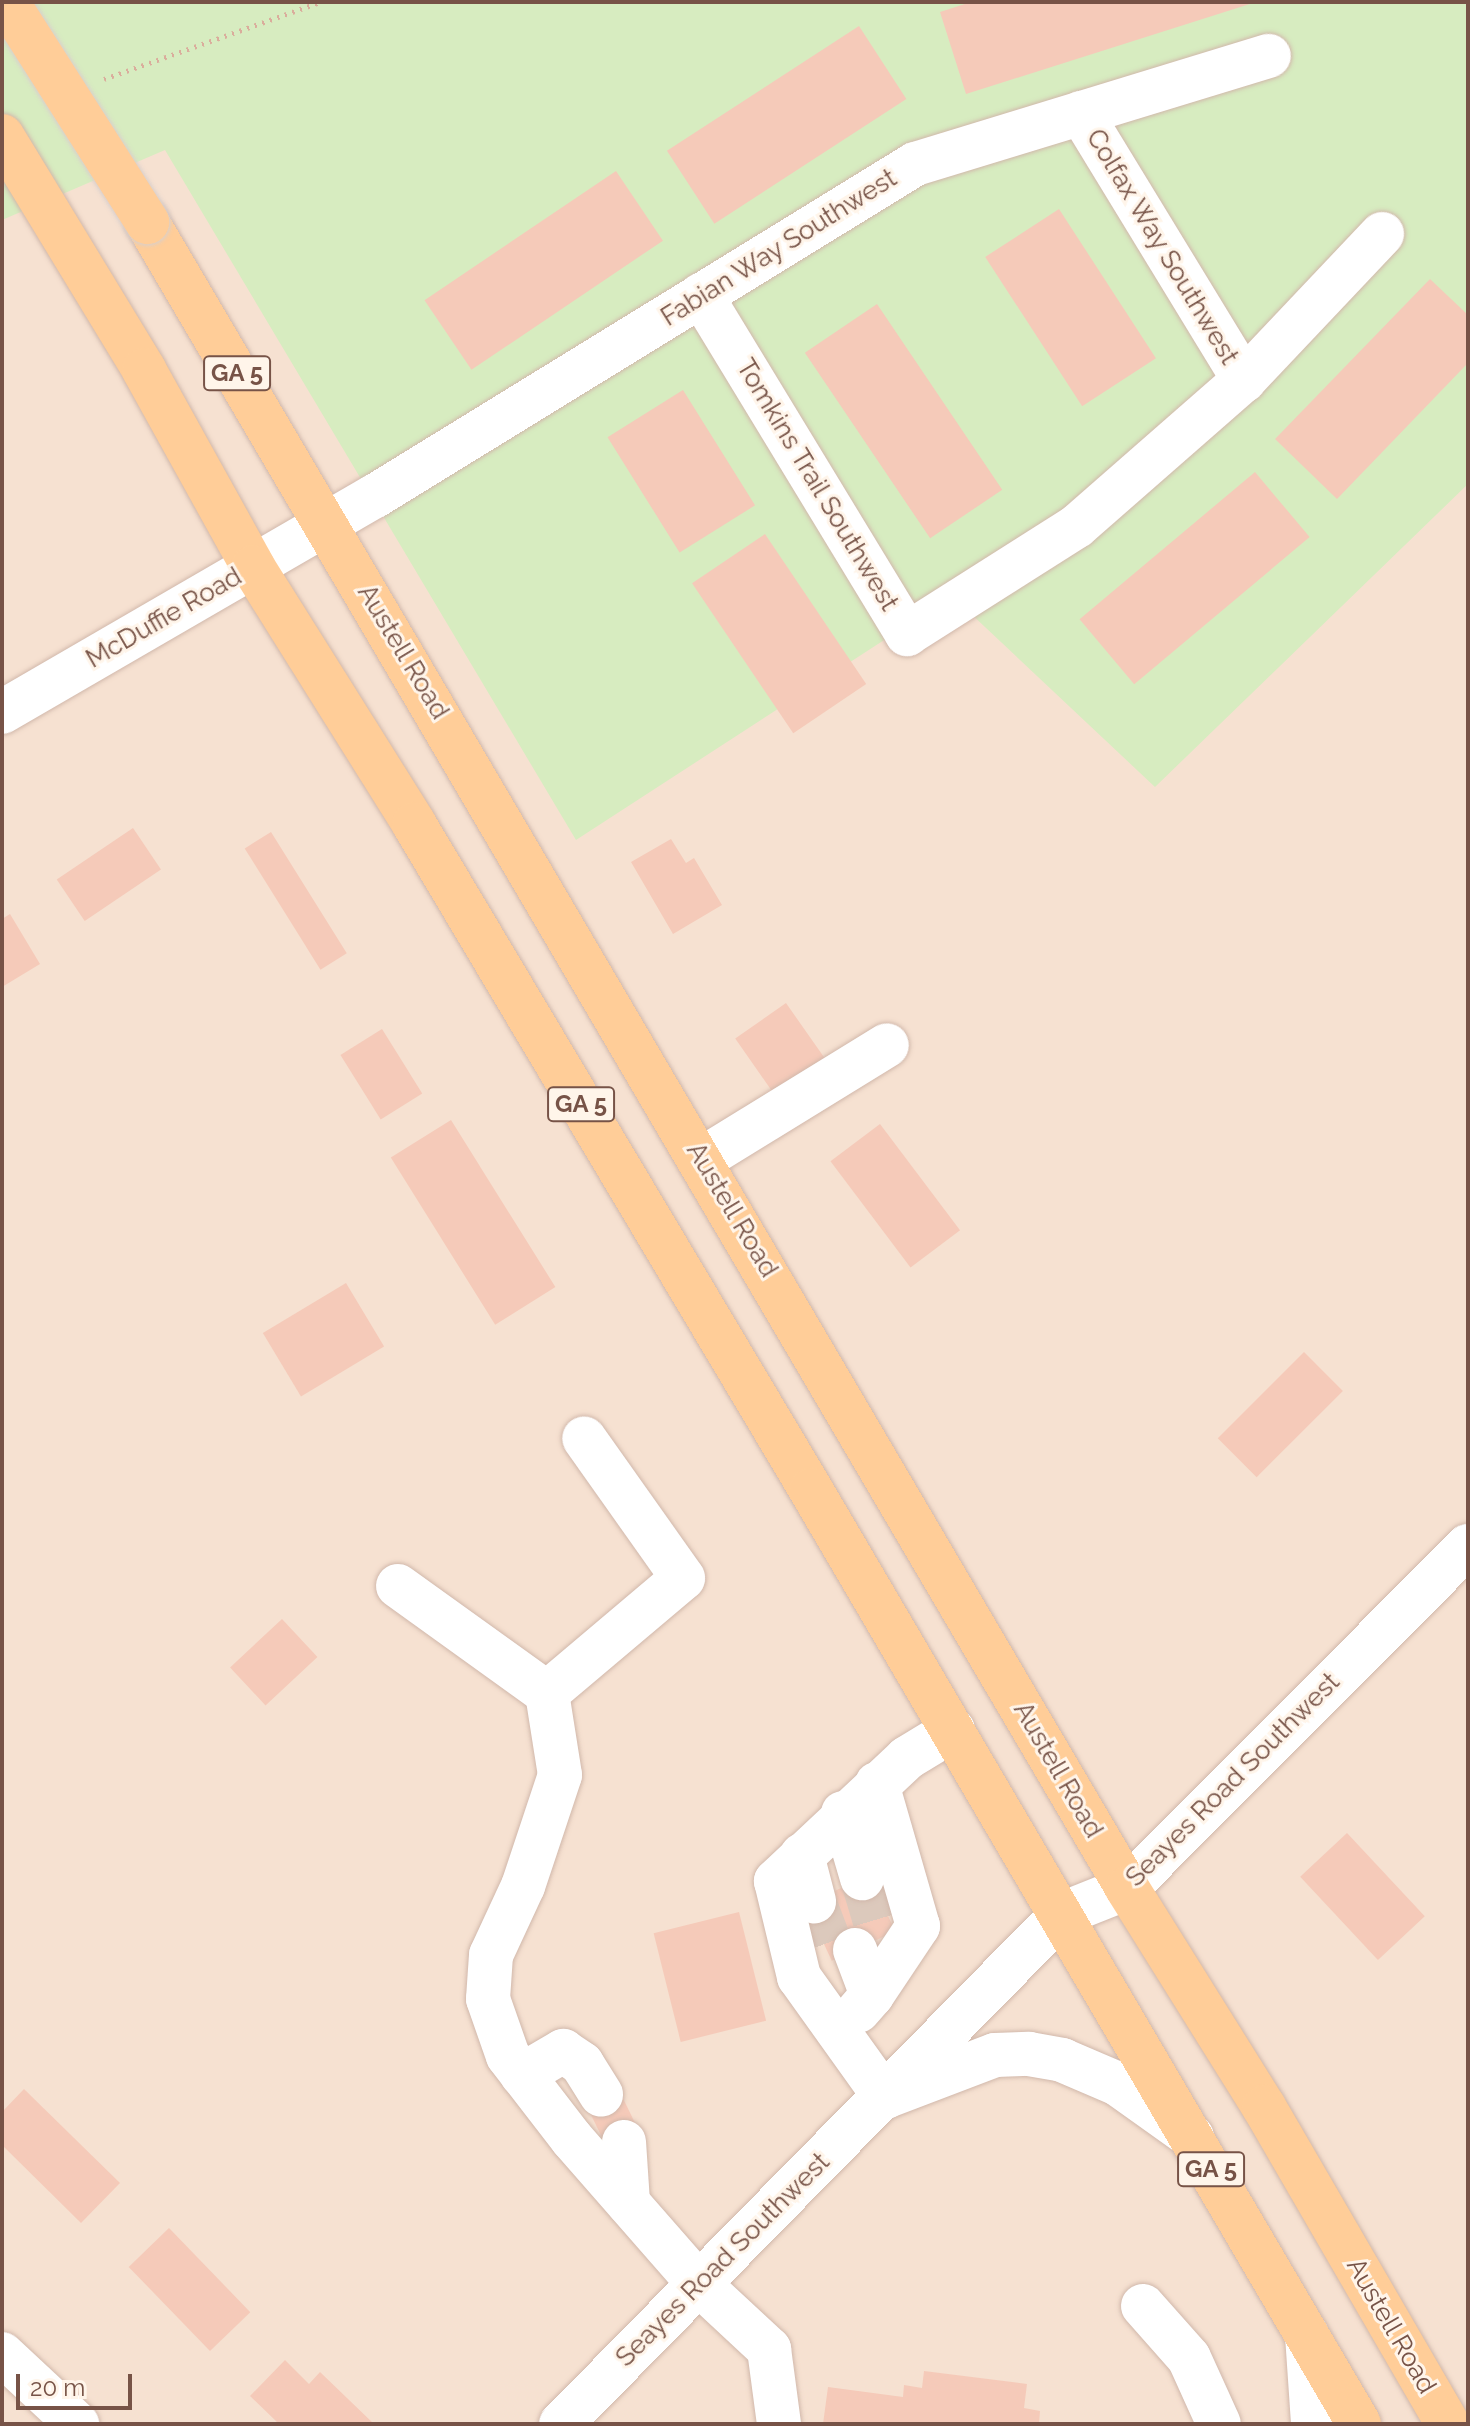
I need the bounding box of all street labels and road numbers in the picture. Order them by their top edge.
street label: Colfax Way Southwest [1079,123,1245,371]
street label: Fabian Way Southwest [655,162,903,334]
road number: GA 5 [201,353,273,393]
street label: Tomkins Trail Southwest [729,353,905,617]
street label: McDuffie Road [81,561,247,675]
street label: Austell Road [350,579,456,725]
road number: GA 5 [545,1084,617,1124]
street label: Austell Road [679,1137,785,1283]
street label: Seayes Road Southwest [1120,1667,1346,1893]
street label: Austell Road [1006,1696,1110,1844]
street label: Seayes Road Southwest [610,2147,836,2373]
road number: GA 5 [1175,2149,1247,2189]
street label: Austell Road [1339,2252,1443,2400]

